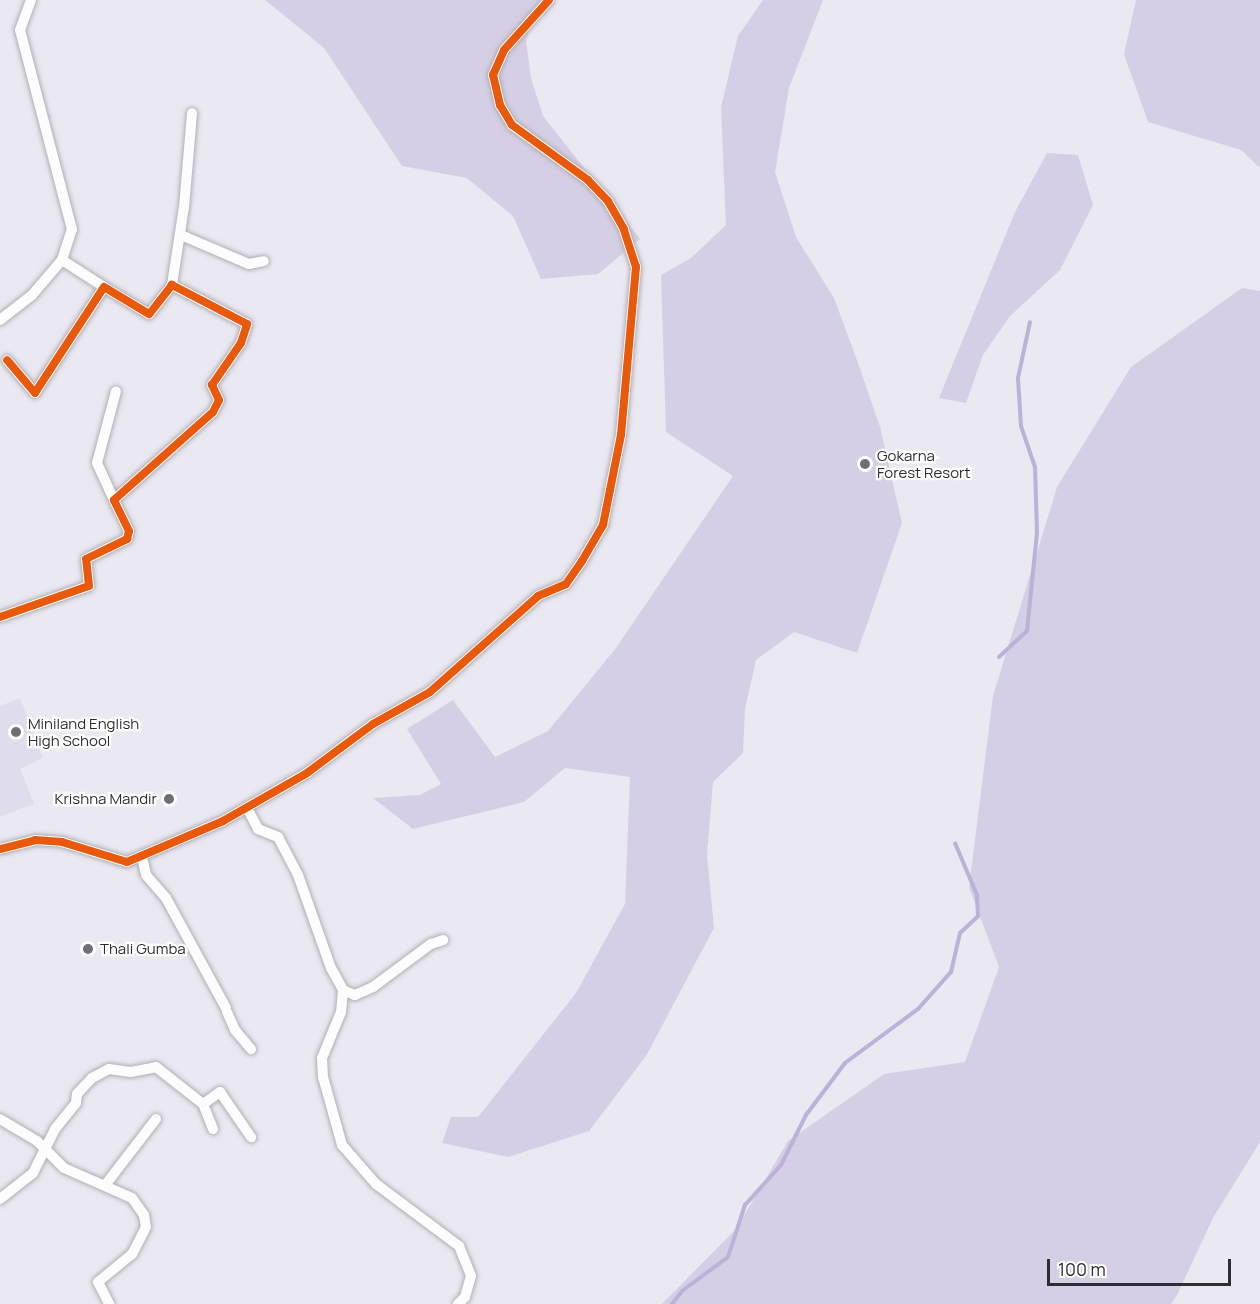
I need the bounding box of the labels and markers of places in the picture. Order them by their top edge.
place label: Gokarna Forest Resort [877,446,970,481]
marker: Gokarna Forest Resort [858,457,872,471]
place label: Miniland English High School [28,714,139,749]
marker: Miniland English High School [9,725,23,739]
place label: Krishna Mandir [55,790,157,808]
marker: Krishna Mandir [162,792,176,806]
place label: Thali Gumba [100,940,186,958]
marker: Thali Gumba [81,942,95,956]

